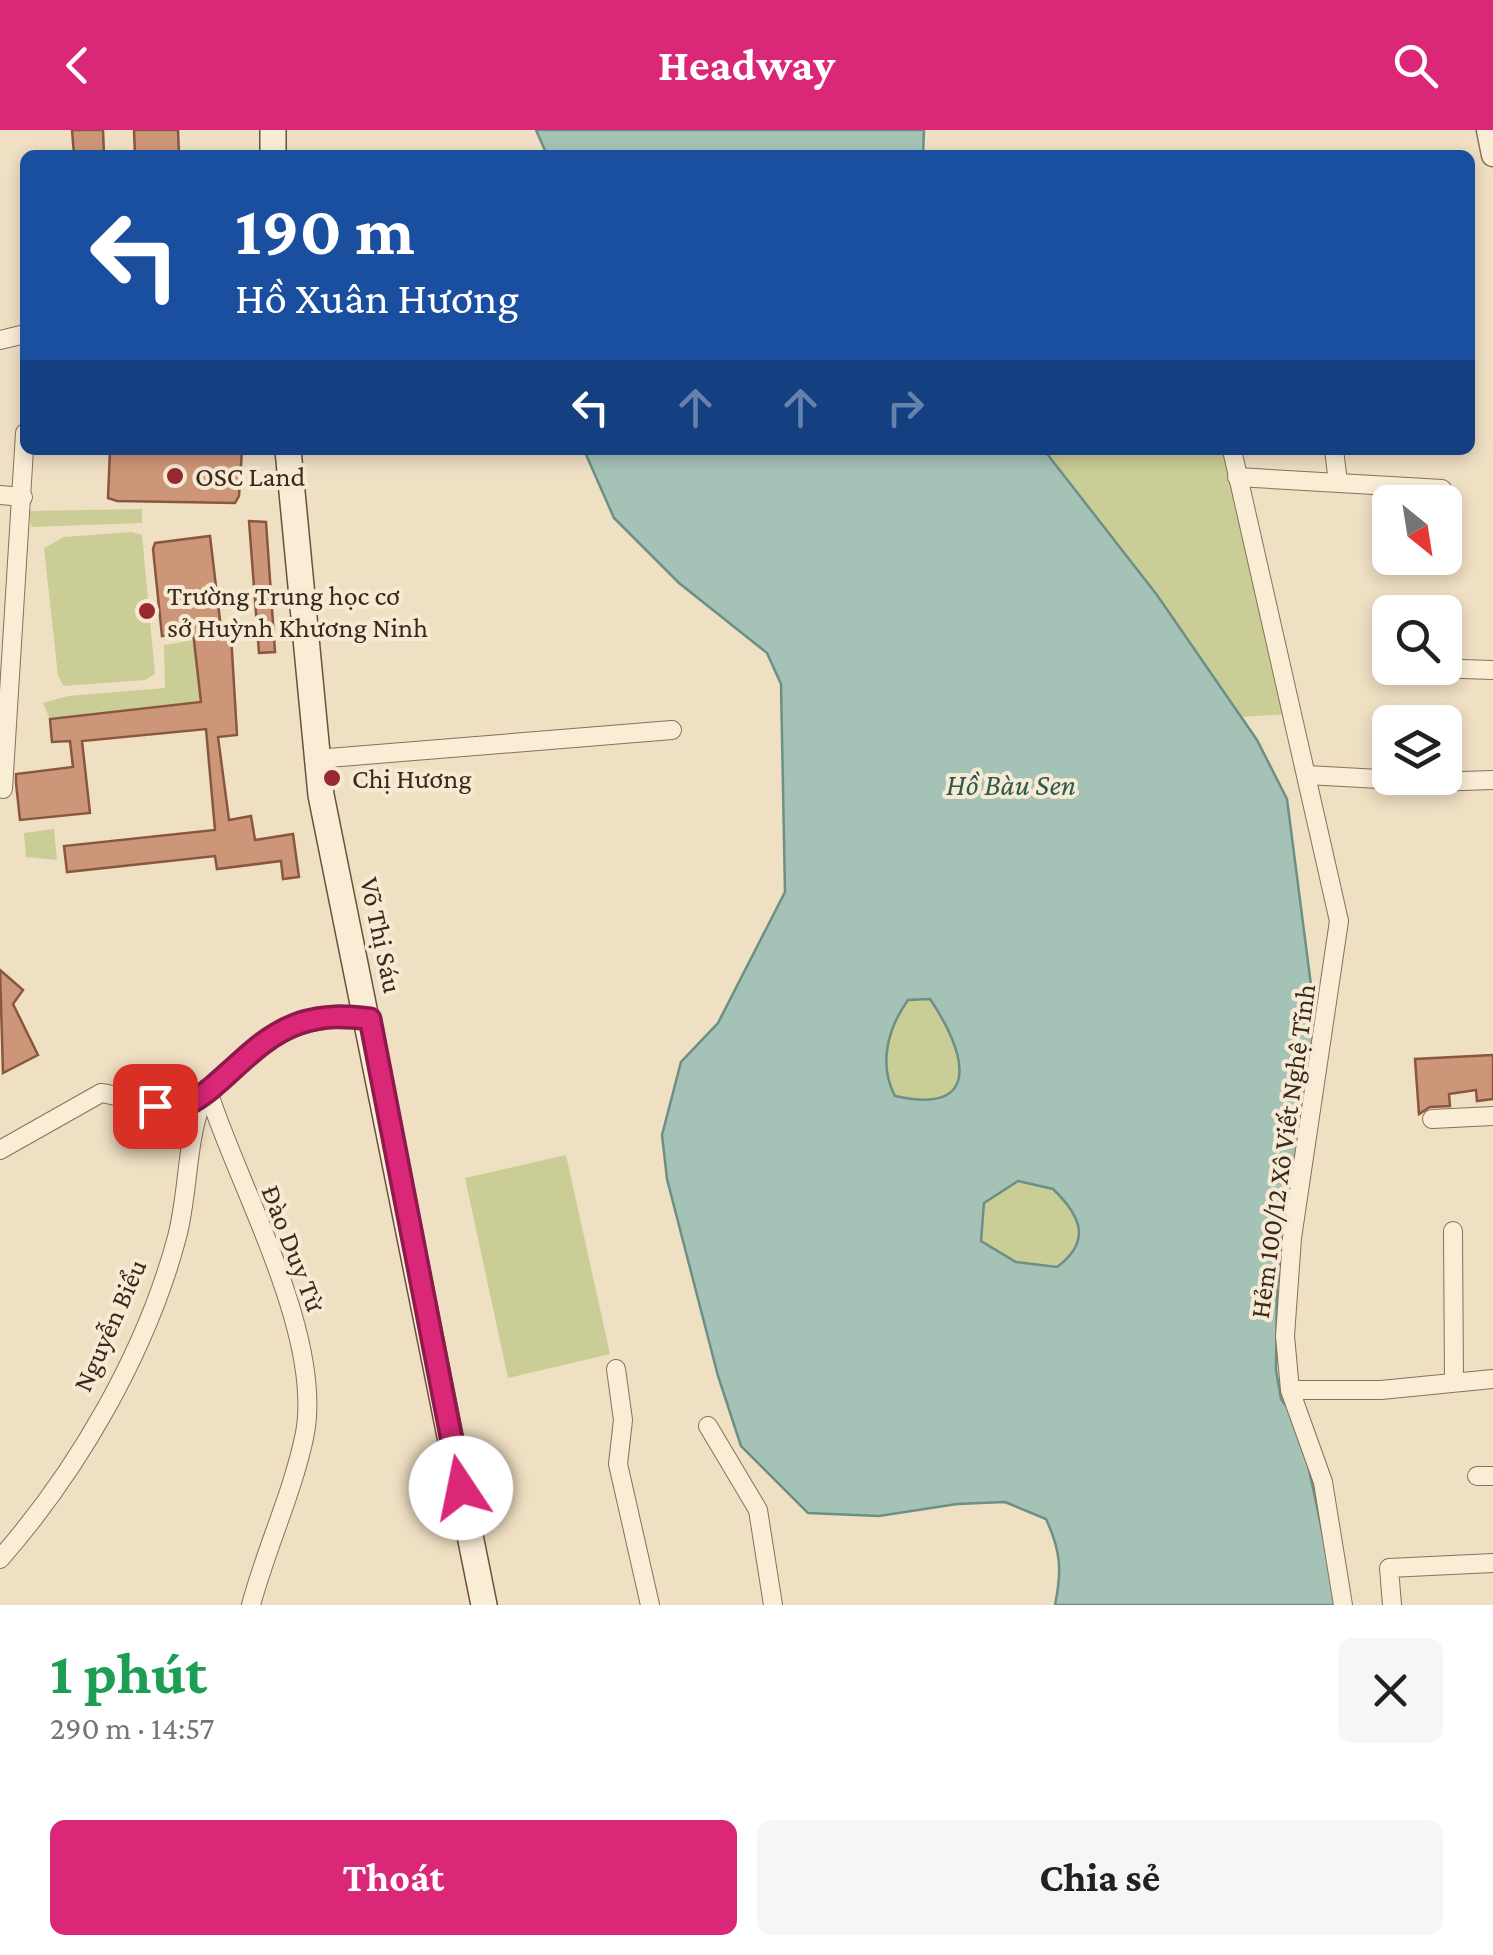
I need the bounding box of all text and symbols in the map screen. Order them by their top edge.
icon: back [50,38,105,93]
icon: search [1388,38,1443,93]
text: Headway [658,40,835,90]
icon: left [70,190,200,320]
text: 190 m [235,191,415,269]
text: Hồ Xuân Hương [235,273,519,323]
icon: left [563,380,618,435]
icon: ahead [668,380,723,435]
icon: ahead [773,380,828,435]
icon: right [878,380,933,435]
place label: OSC Land [195,461,306,492]
marker: OSC Land [164,465,186,487]
north arrow [1372,485,1462,575]
map controls [1372,485,1462,795]
place label: Trường Trung học cơ sở Huỳnh Khương Ninh [167,580,428,643]
button: search [1372,595,1462,685]
marker: Trường Trung học cơ sở Huỳnh Khương Ninh [136,600,158,622]
button: layers [1372,705,1462,795]
place label: Chị Hương [352,763,472,794]
marker: Chị Hương [321,767,343,789]
water label: Hồ Bàu Sen [946,768,1076,801]
street label: Võ Thị Sáu [354,874,409,996]
street label: Hẻm 100/12 Xô Viết Nghệ Tĩnh [1244,982,1321,1320]
pin [113,1064,198,1149]
icon: arrive [128,1079,183,1134]
street label: Đào Duy Từ [255,1181,332,1317]
street label: Nguyễn Biểu [67,1254,152,1396]
position arrow [409,1436,513,1540]
button: close [1338,1638,1443,1743]
text: 1 phút [50,1639,207,1706]
text: 290 m · 14:57 [50,1710,214,1746]
button: Thoát [50,1820,737,1935]
button: Chia sẻ [757,1820,1443,1935]

